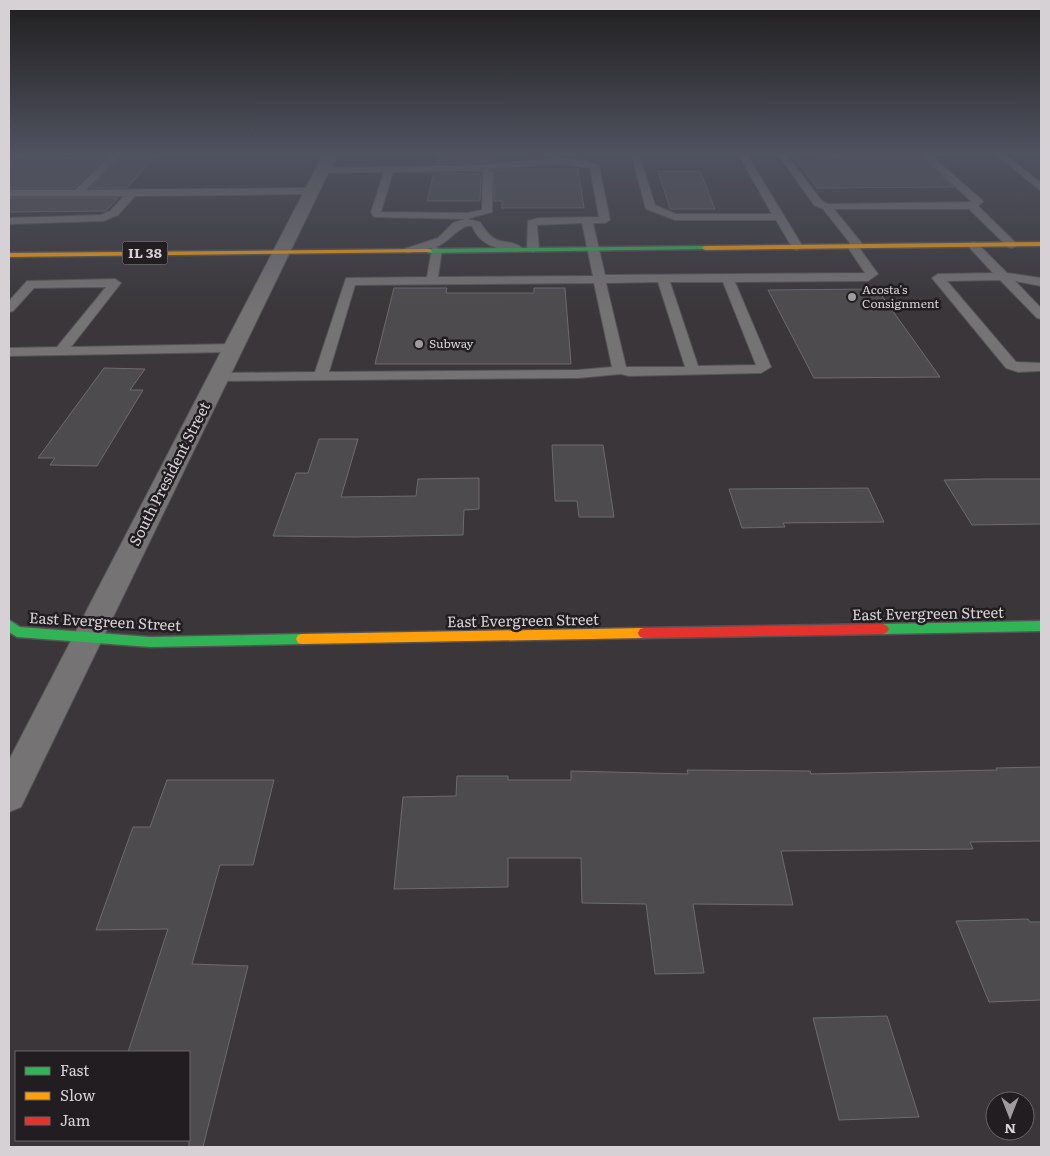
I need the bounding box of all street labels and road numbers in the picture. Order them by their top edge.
road number: IL 38 [122,242,168,264]
street label: South President Street [122,397,215,549]
street label: East Evergreen Street [852,600,1004,625]
street label: East Evergreen Street [28,605,182,636]
street label: East Evergreen Street [447,607,599,632]

